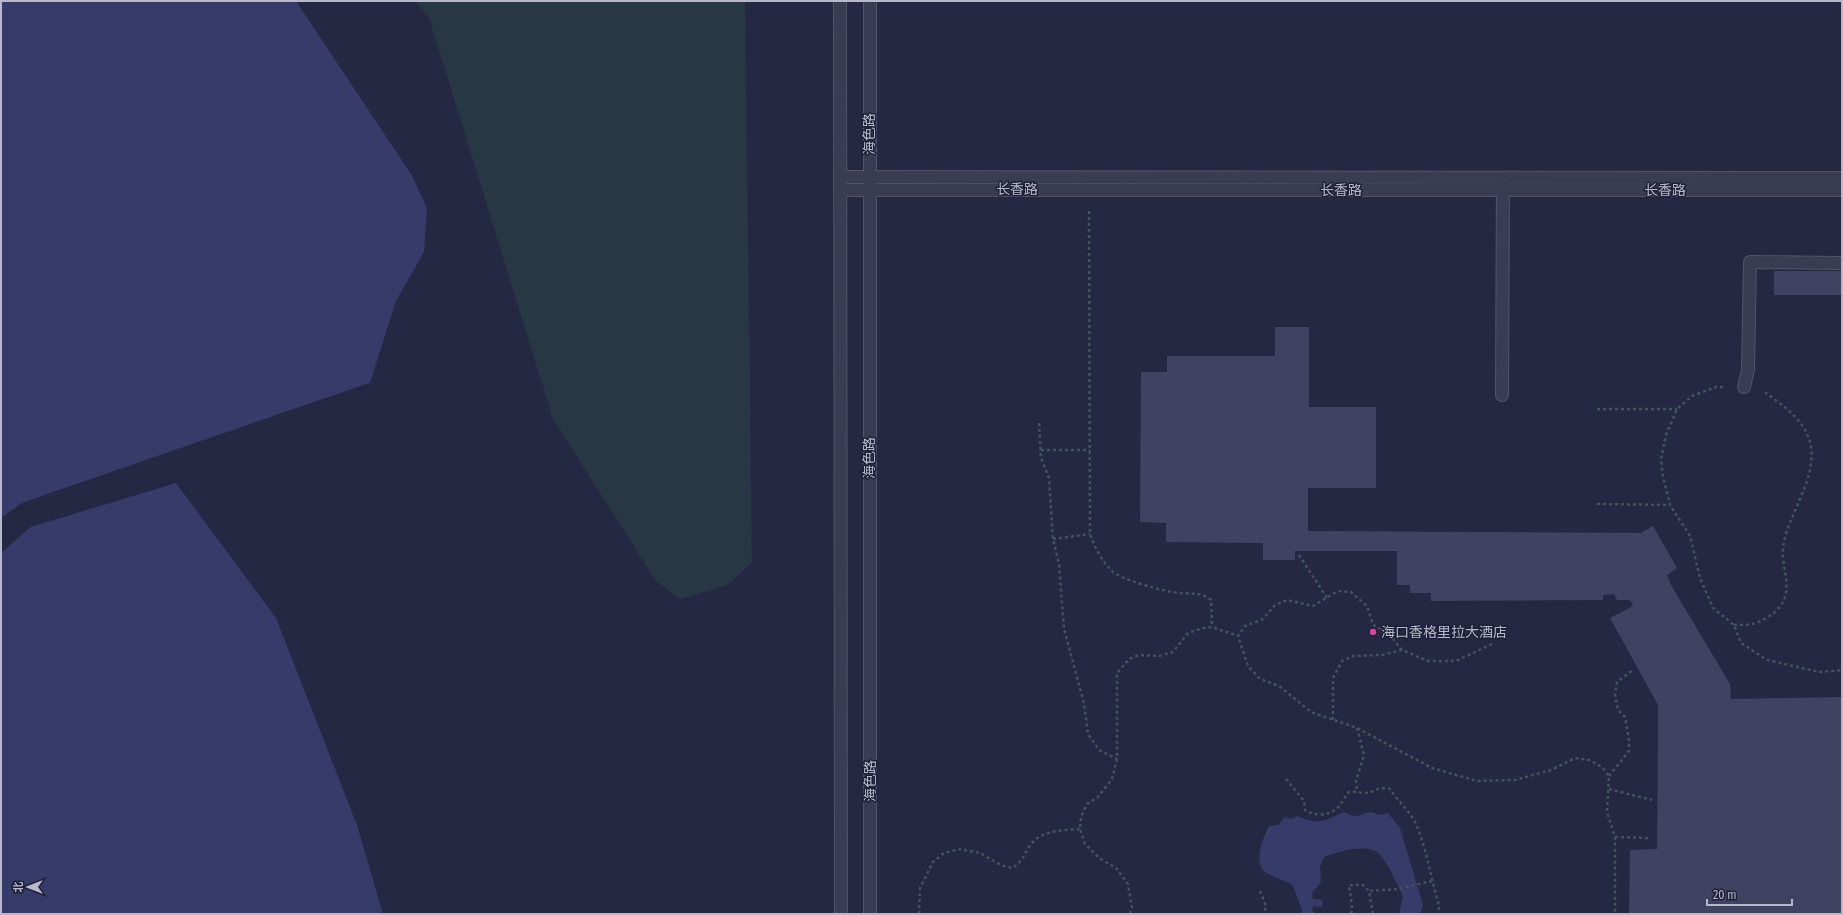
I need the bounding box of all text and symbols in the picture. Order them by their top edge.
street label: 海色路 [861,113,878,155]
street label: 长香路 [996,181,1038,198]
street label: 长香路 [1320,182,1362,199]
street label: 长香路 [1644,182,1686,199]
street label: 海色路 [861,437,878,479]
place label: 海口香格里拉大酒店 [1381,624,1507,641]
marker: 海口香格里拉大酒店 [1368,627,1378,637]
street label: 海色路 [862,760,879,802]
north arrow [8,867,48,907]
scale bar [1707,881,1792,907]
text: 北 [12,882,25,893]
text: 20 m [1713,888,1737,902]

